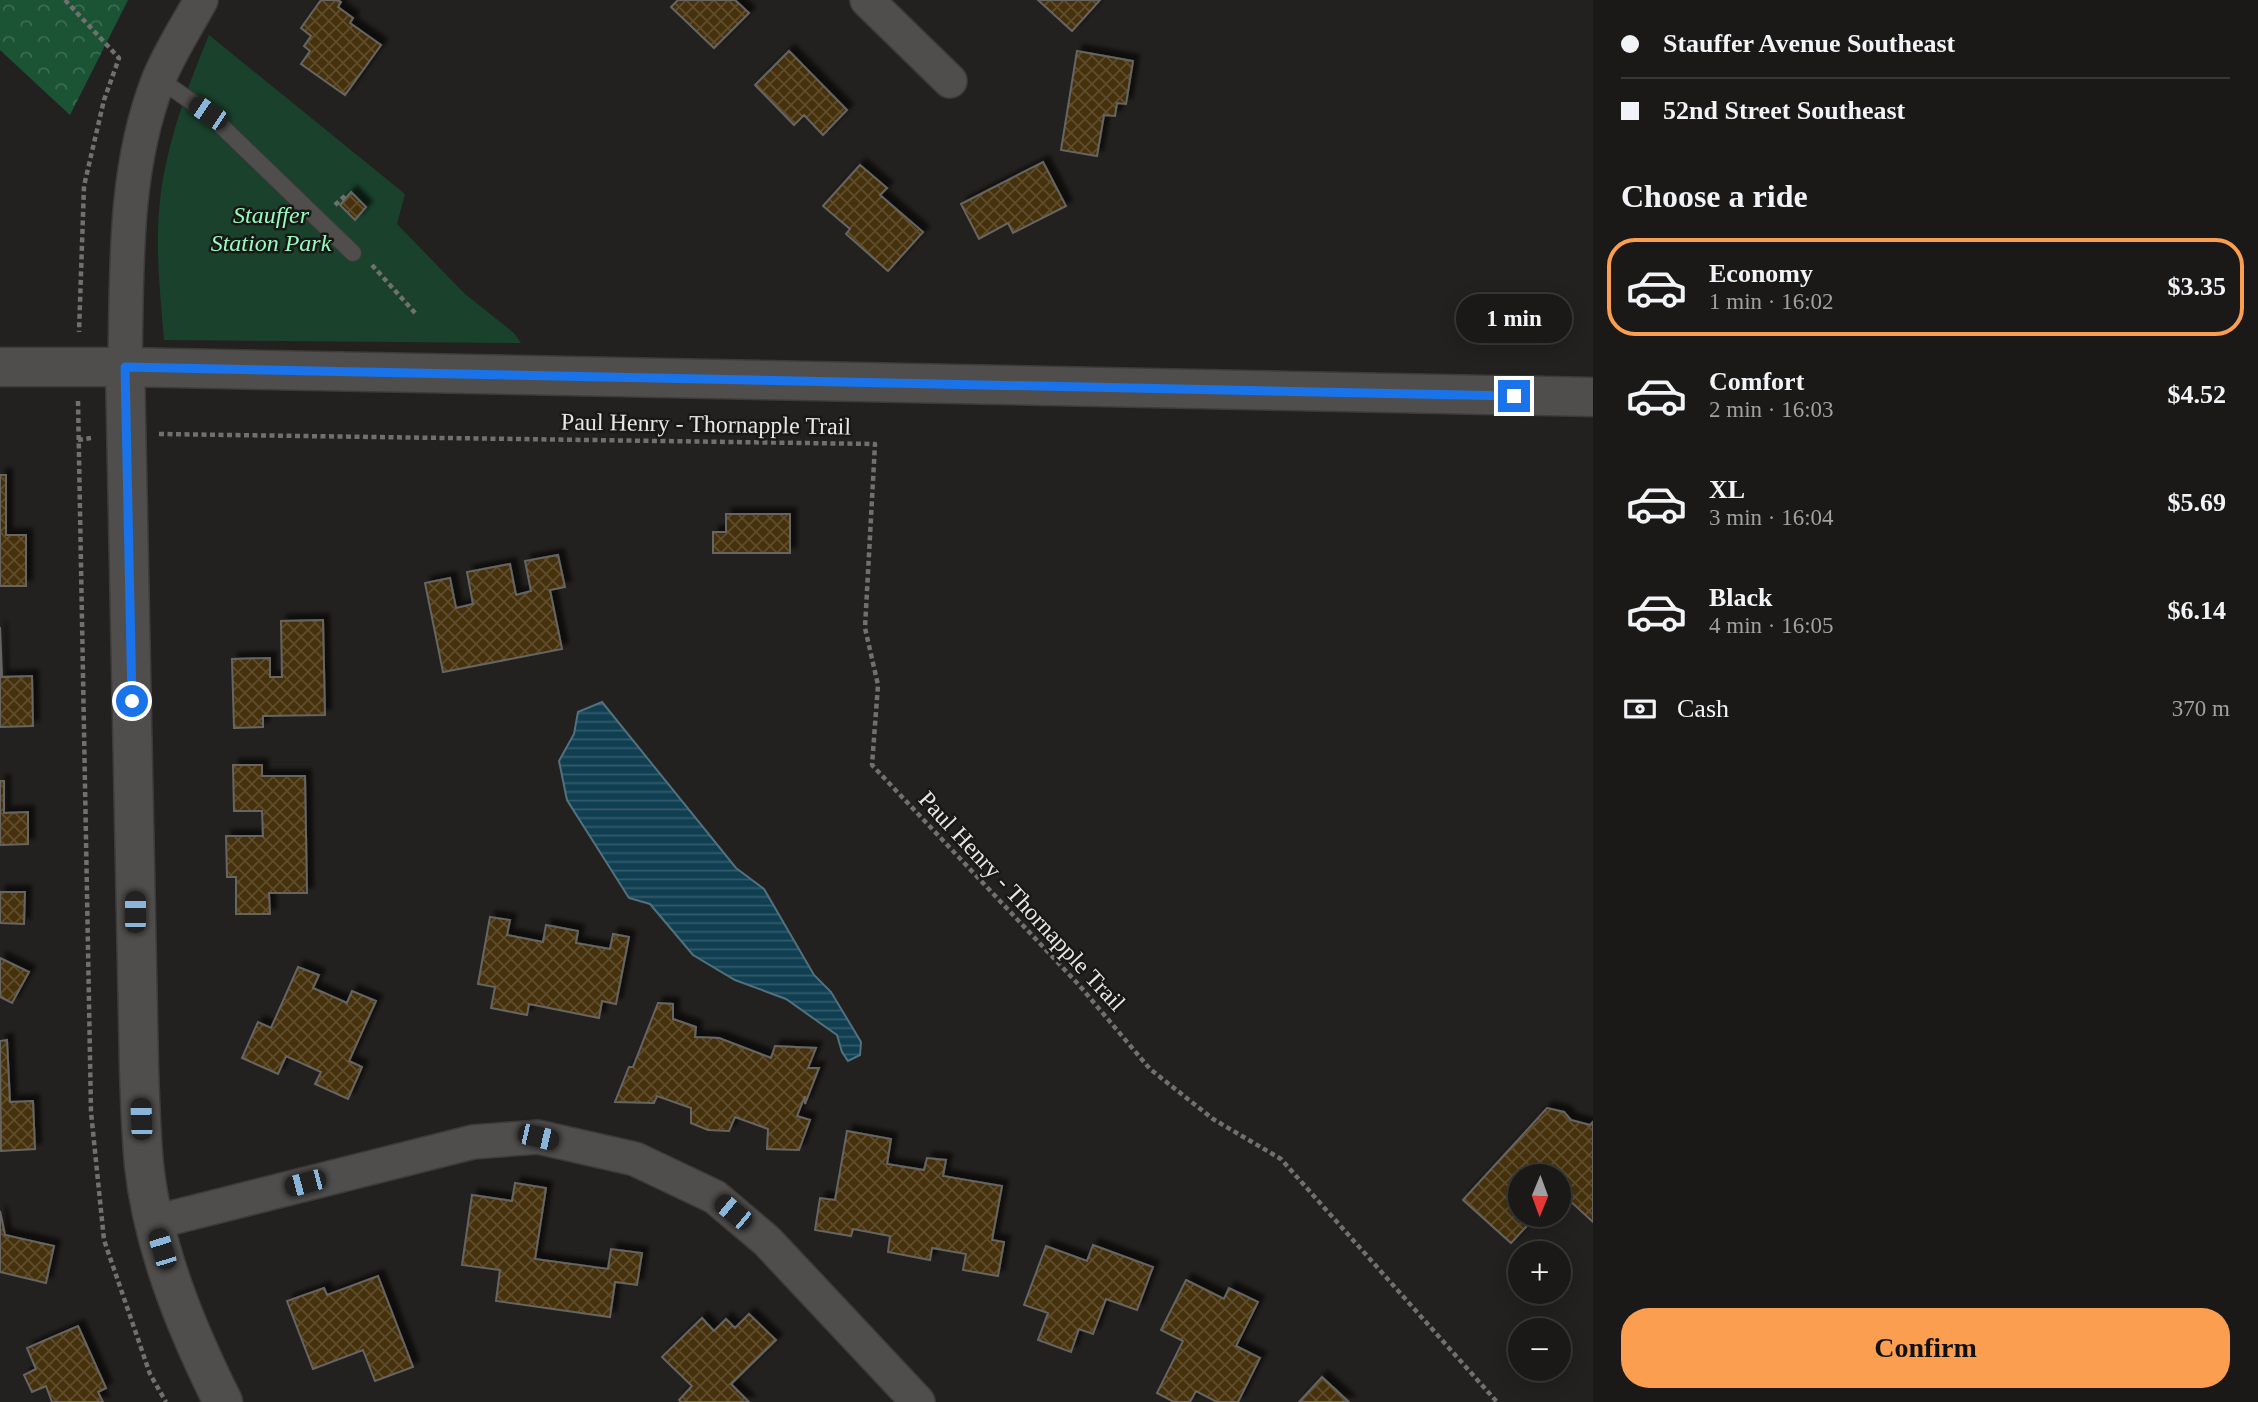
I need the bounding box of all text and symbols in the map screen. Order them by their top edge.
text: Stauffer Avenue Southeast [1663,29,1955,58]
car [185,93,232,133]
text: 52nd Street Southeast [1663,96,1905,125]
text: Choose a ride [1621,178,1808,214]
park label: Stauffer Station Park [211,202,332,256]
icon: car [1625,256,1688,319]
text: Economy [1709,259,1813,288]
text: $3.35 [2168,272,2226,301]
text: 1 min · 16:02 [1709,289,1834,314]
callout: 1 min [1456,294,1572,344]
text: 1 min [1486,306,1542,331]
icon: car [1625,364,1688,427]
text: Comfort [1709,367,1804,396]
route end [1498,380,1530,412]
text: $4.52 [2168,380,2226,409]
text: 2 min · 16:03 [1709,397,1834,422]
street label: Paul Henry - Thornapple Trail [561,408,852,440]
icon: car [1625,472,1688,535]
text: XL [1709,475,1745,504]
text: $5.69 [2168,488,2226,517]
text: 3 min · 16:04 [1709,505,1834,530]
icon: car [1625,580,1688,643]
text: Black [1709,583,1773,612]
text: $6.14 [2168,596,2226,625]
text: 4 min · 16:05 [1709,613,1834,638]
route start [116,685,148,717]
icon: cash [1621,690,1659,728]
text: Cash [1677,694,1729,723]
text: 370 m [2172,696,2230,721]
street label: Paul Henry - Thornapple Trail [914,786,1131,1016]
car [125,891,146,933]
car [130,1098,153,1140]
car [516,1122,561,1152]
north arrow [1508,1164,1572,1227]
map controls [1508,1164,1571,1381]
car [282,1167,329,1199]
car [711,1190,756,1234]
car [146,1226,179,1272]
button: + [1508,1241,1571,1304]
button: Confirm [1621,1308,2230,1388]
button: − [1508,1318,1571,1381]

